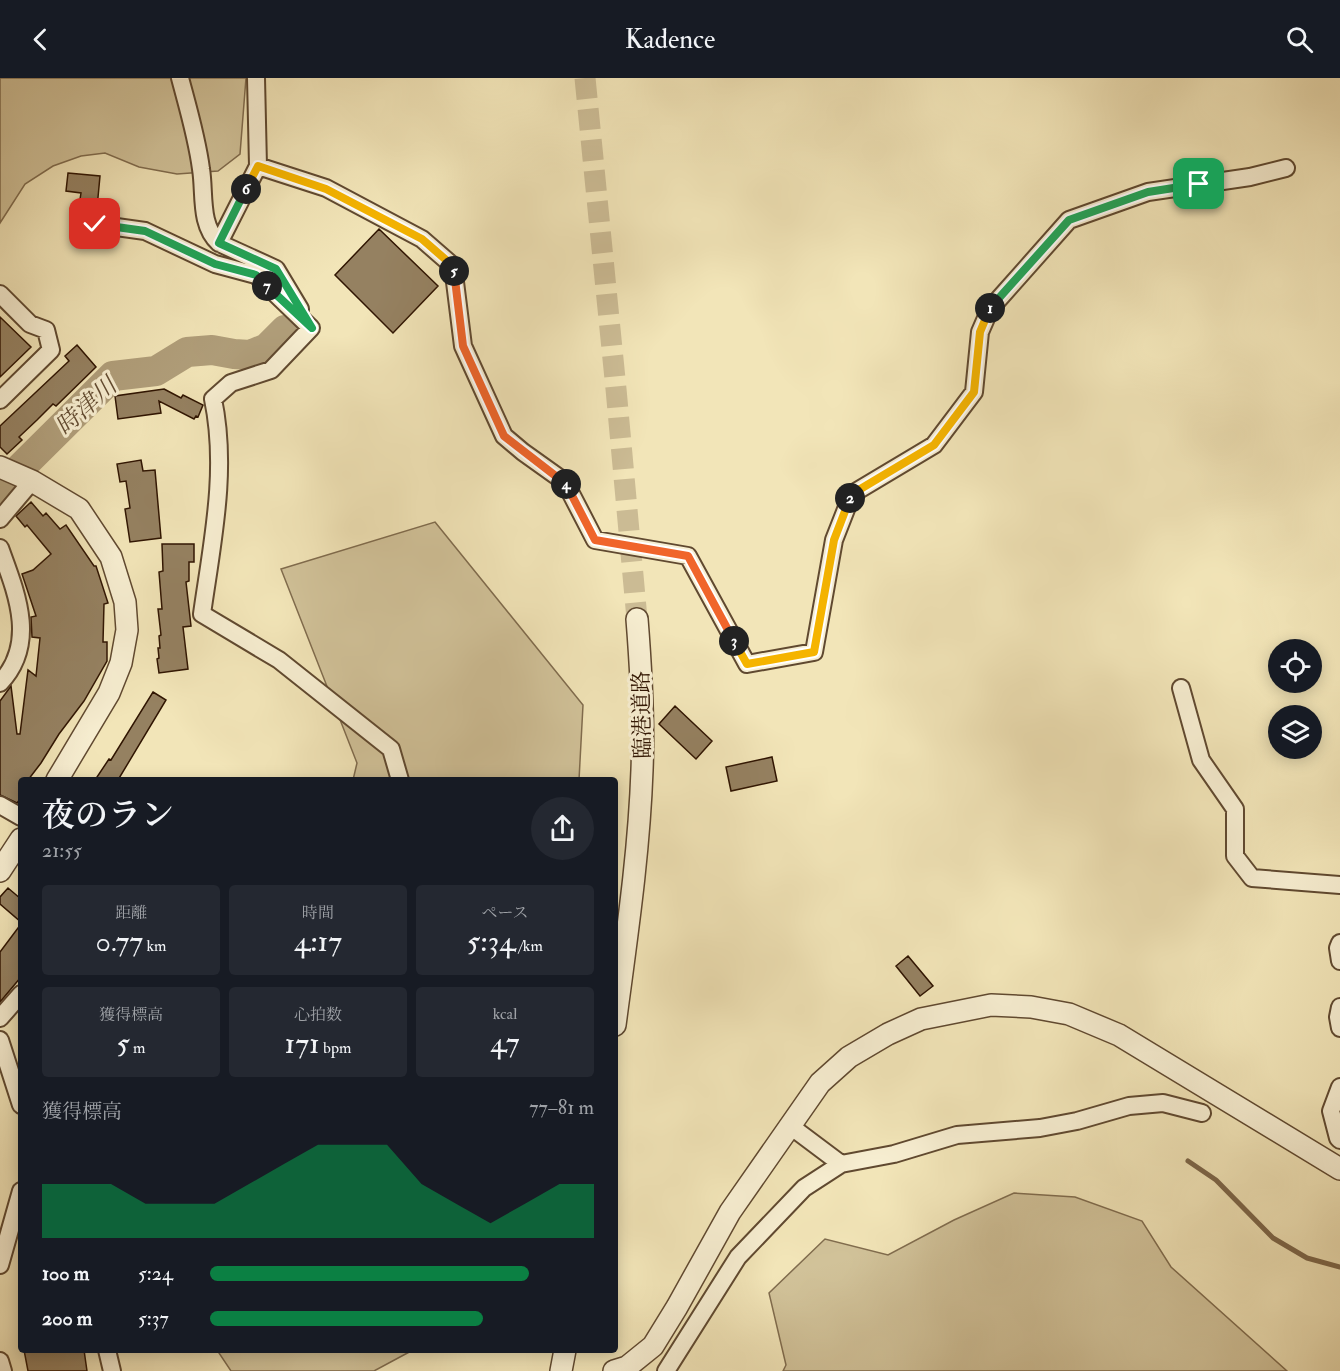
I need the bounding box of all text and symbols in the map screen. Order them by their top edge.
icon: back [24,23,57,56]
text: Kadence [625,23,715,56]
icon: search [1283,23,1316,56]
pin [1173,158,1224,209]
icon: arrive [1182,167,1215,200]
pin: 6 [231,174,261,204]
text: 6 [242,179,250,199]
pin [69,198,120,249]
icon: check [78,207,111,240]
pin: 5 [439,256,469,286]
text: 5 [450,261,458,281]
pin: 7 [252,271,282,301]
text: 7 [263,276,271,296]
pin: 1 [975,293,1005,323]
text: 1 [987,298,993,318]
water label: 時津川 [49,369,126,442]
pin: 4 [551,469,581,499]
text: 4 [562,474,570,494]
pin: 2 [835,483,865,513]
text: 2 [846,488,854,508]
pin: 3 [719,626,749,656]
text: 3 [731,631,737,651]
map controls [1268,639,1322,759]
button: locate [1268,639,1322,693]
street label: 臨港道路 [627,671,657,759]
button: layers [1268,705,1322,759]
text: 夜のラン [42,795,174,836]
button: share [531,797,594,860]
text: 21:55 [42,838,82,863]
text: 距離 [115,903,147,923]
text: 時間 [302,903,334,923]
text: ペース [481,903,529,923]
text: 0.77 [96,923,143,960]
text: 4:17 [294,923,342,960]
text: 5:34 [467,923,515,960]
text: km [143,936,166,956]
text: /km [515,936,543,956]
text: kcal [493,1004,517,1024]
text: 獲得標高 [99,1005,163,1025]
text: 心拍数 [294,1005,342,1025]
text: 47 [490,1024,520,1061]
text: 5 [117,1025,130,1062]
text: 171 [285,1025,320,1062]
text: m [130,1038,145,1058]
text: bpm [320,1038,351,1058]
text: 77–81 m [529,1095,594,1120]
text: 獲得標高 [42,1099,122,1124]
text: 100 m [42,1261,89,1286]
text: 5:24 [138,1261,173,1286]
text: 200 m [42,1306,92,1331]
text: 5:37 [138,1306,169,1331]

